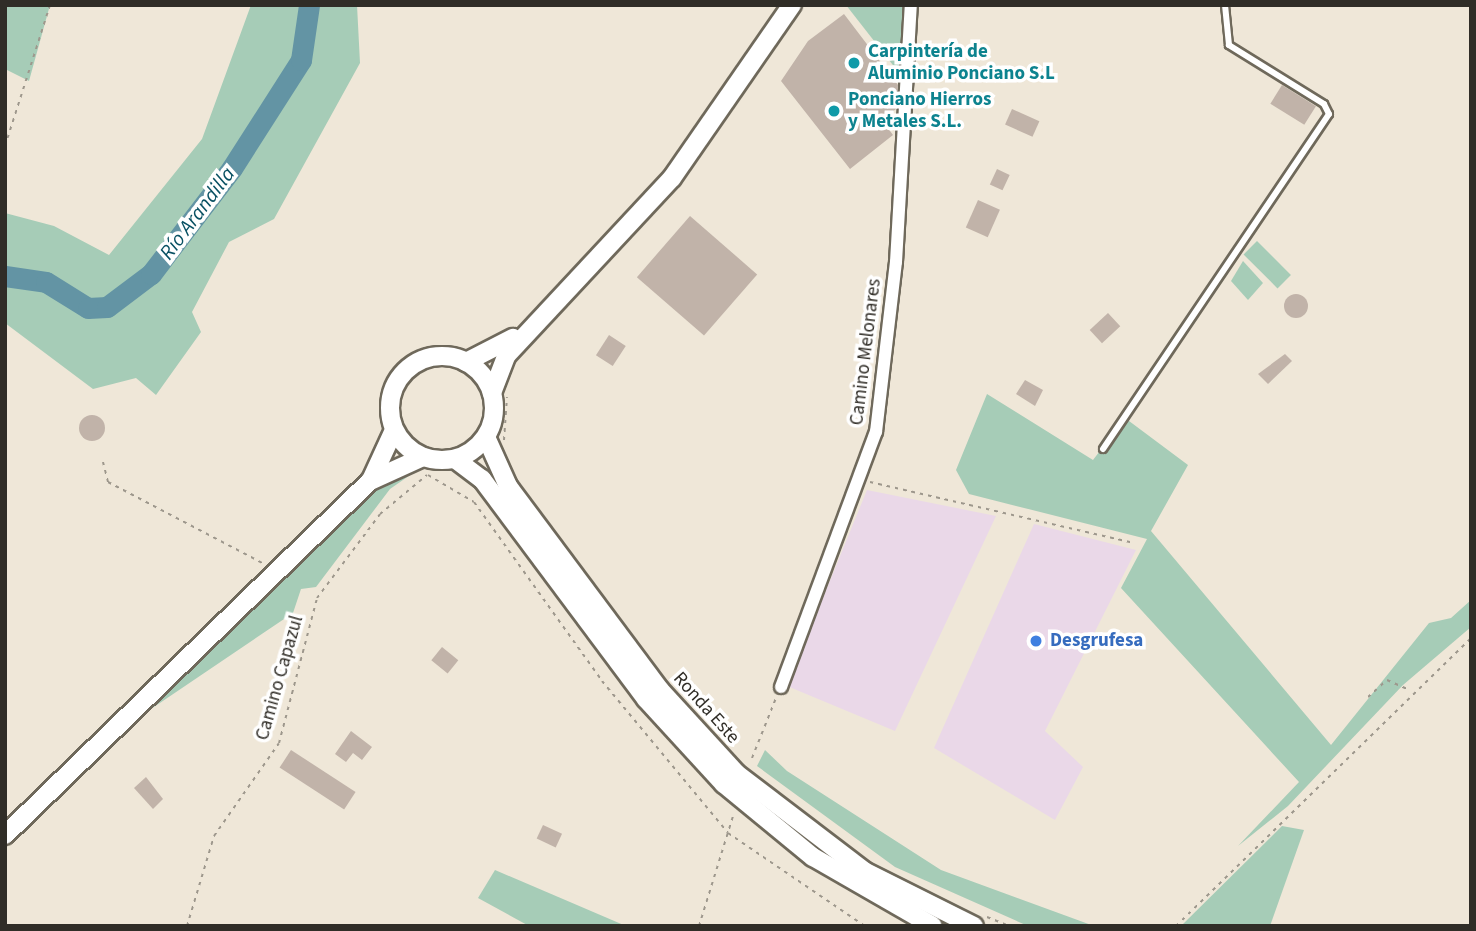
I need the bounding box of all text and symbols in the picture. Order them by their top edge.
place label: Carpintería de Aluminio Ponciano S.L [868,41,1055,85]
marker: Carpintería de Aluminio Ponciano S.L [846,55,862,71]
place label: Ponciano Hierros y Metales S.L. [848,89,991,133]
marker: Ponciano Hierros y Metales S.L. [826,103,842,119]
water label: Río Arandilla [154,162,240,264]
street label: Camino Melonares [846,277,886,427]
street label: Camino Capazul [251,613,309,743]
place label: Desgrufesa [1050,630,1143,652]
marker: Desgrufesa [1028,633,1044,649]
street label: Ronda Este [668,668,744,748]

